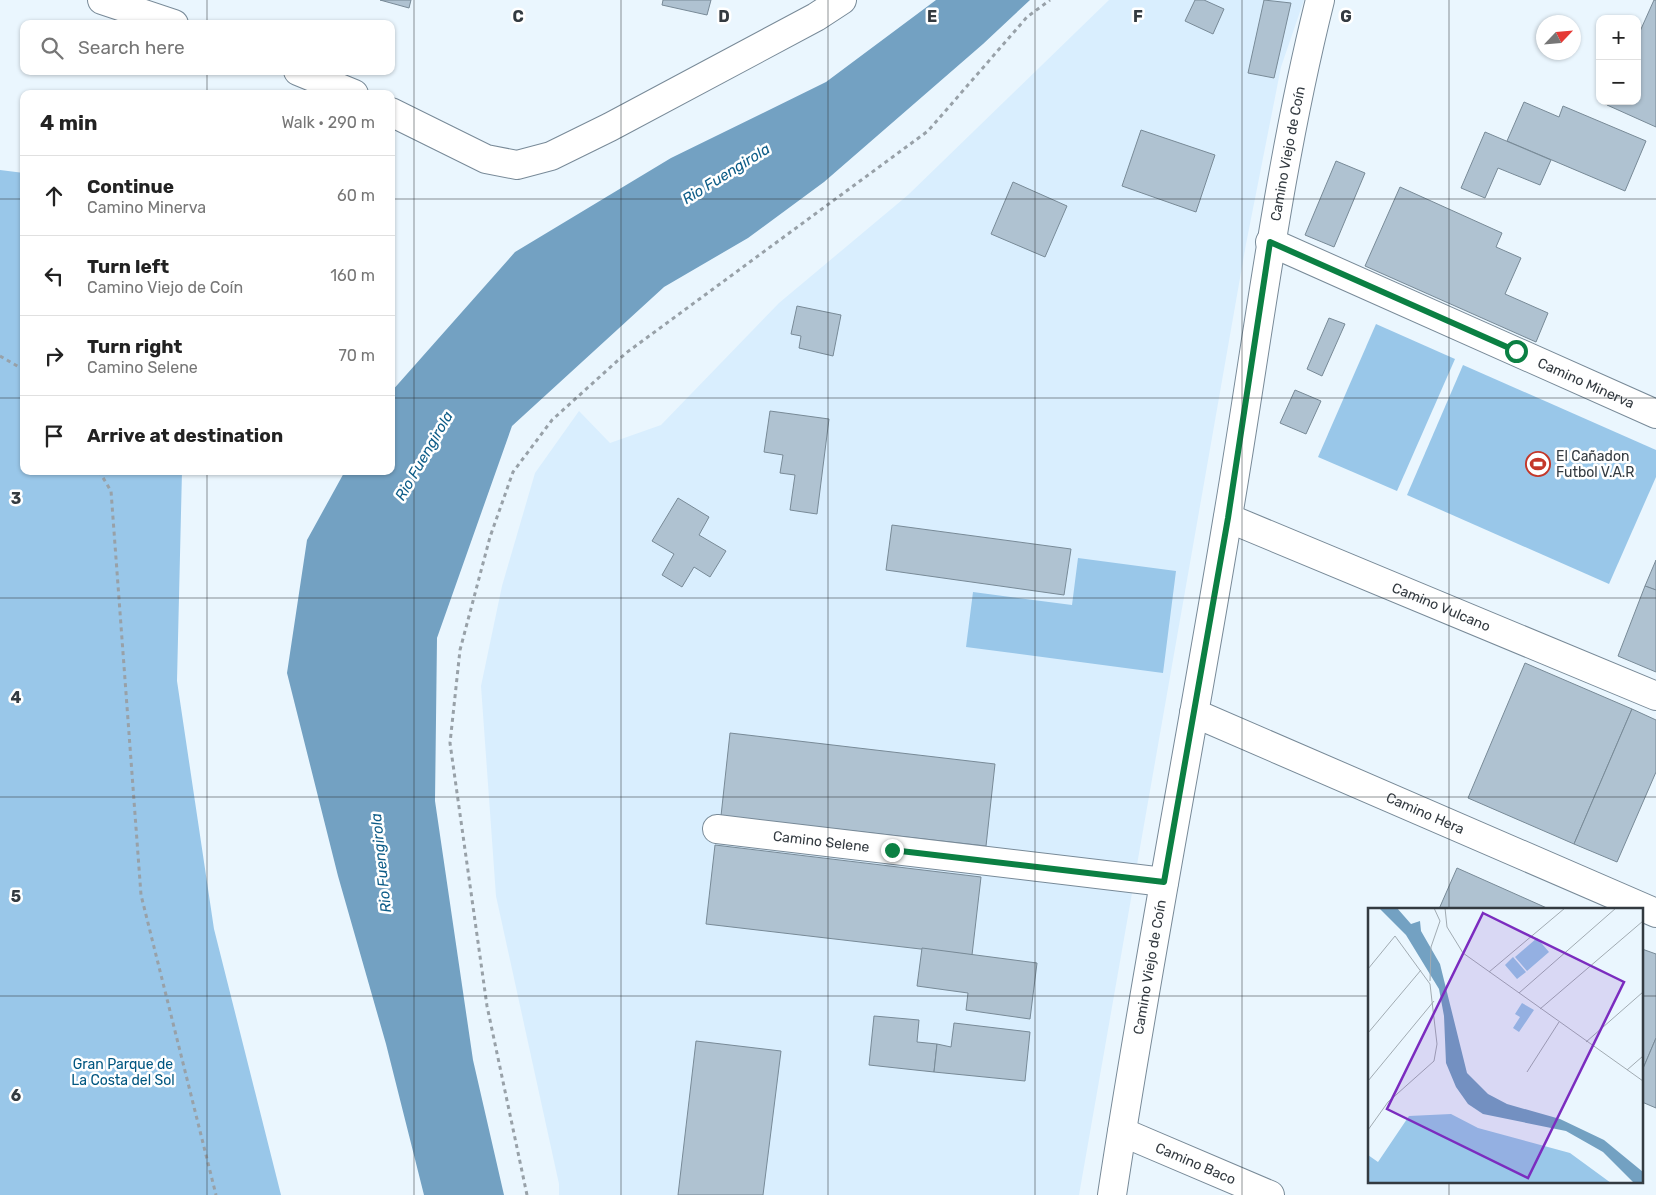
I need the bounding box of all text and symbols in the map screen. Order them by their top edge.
text: C [512,7,524,26]
text: D [718,7,730,26]
text: E [927,7,937,26]
text: F [1133,7,1143,26]
text: G [1340,7,1352,26]
north arrow [1536,15,1581,60]
map controls [1596,15,1641,105]
button: + [1596,15,1641,60]
search box [20,20,395,75]
icon: search [38,34,66,62]
text: Search here [78,36,185,59]
button: − [1596,60,1641,105]
street label: Camino Viejo de Coín [1267,85,1309,222]
text: 4 min [40,110,98,135]
text: Walk · 290 m [281,113,375,132]
water label: Rio Fuengirola [679,140,773,208]
text: Continue [87,175,174,198]
icon: ahead [40,182,68,210]
text: 60 m [337,186,375,205]
text: Camino Minerva [87,198,206,217]
text: Turn left [87,255,169,278]
icon: left [40,262,68,290]
text: 160 m [330,266,375,285]
text: Camino Viejo de Coín [87,278,243,297]
text: Turn right [87,335,182,358]
route start [1505,340,1528,363]
icon: right [40,342,68,370]
text: 70 m [338,346,375,365]
street label: Camino Minerva [1535,354,1637,412]
text: Camino Selene [87,358,198,377]
water label: Rio Fuengirola [391,408,457,504]
icon: arrive [40,422,68,450]
text: Arrive at destination [87,424,283,447]
place label: El Cañadon Futbol V.A.R [1556,448,1634,481]
sports icon: El Cañadon Futbol V.A.R [1525,451,1551,477]
text: 3 [11,489,21,508]
street label: Camino Vulcano [1389,579,1493,635]
text: 4 [11,688,22,707]
street label: Camino Hera [1383,789,1467,838]
water label: Rio Fuengirola [367,812,395,914]
street label: Camino Selene [772,828,871,856]
route end [881,839,904,862]
text: 5 [11,887,21,906]
street label: Camino Viejo de Coín [1130,898,1170,1036]
inset map [1368,908,1644,1182]
park label: Gran Parque de La Costa del Sol [71,1056,175,1089]
text: 6 [11,1086,21,1105]
street label: Camino Baco [1153,1139,1238,1188]

